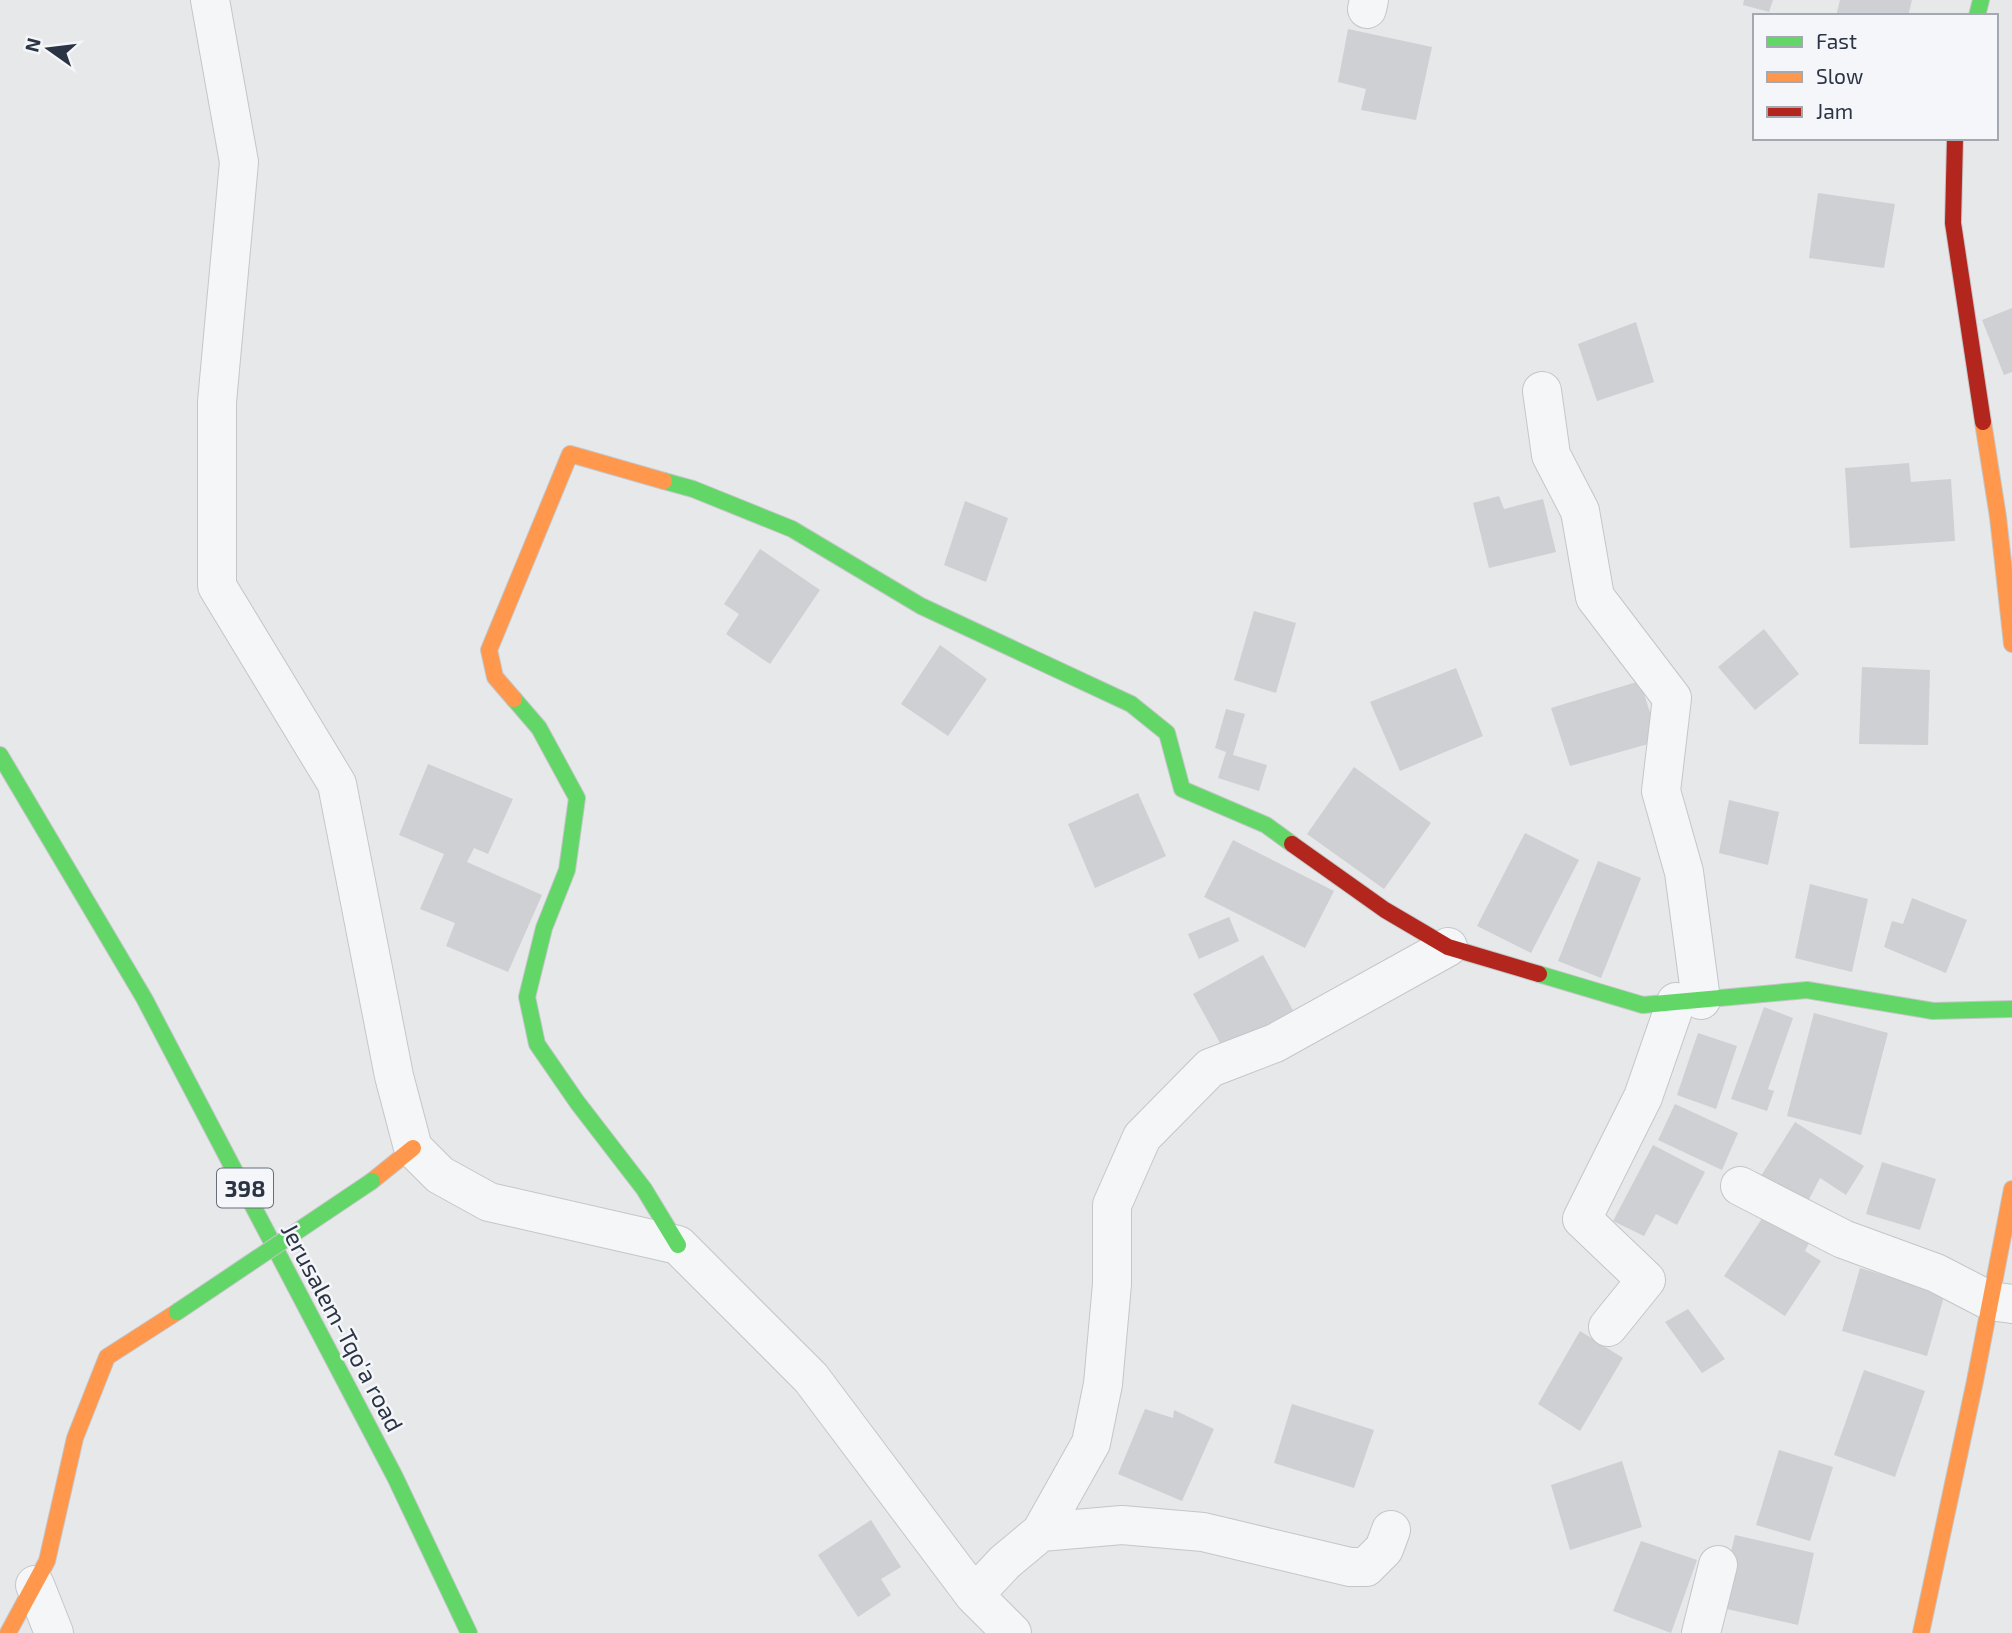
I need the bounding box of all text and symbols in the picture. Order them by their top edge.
north arrow [14,14,84,84]
legend [1753,14,1998,140]
text: Fast [1816,28,1857,53]
text: N [19,35,45,54]
text: Slow [1816,63,1863,88]
text: Jam [1816,98,1853,123]
road number: 398 [217,1168,273,1208]
street label: Jerusalem-Tqo'a road [276,1218,410,1436]

